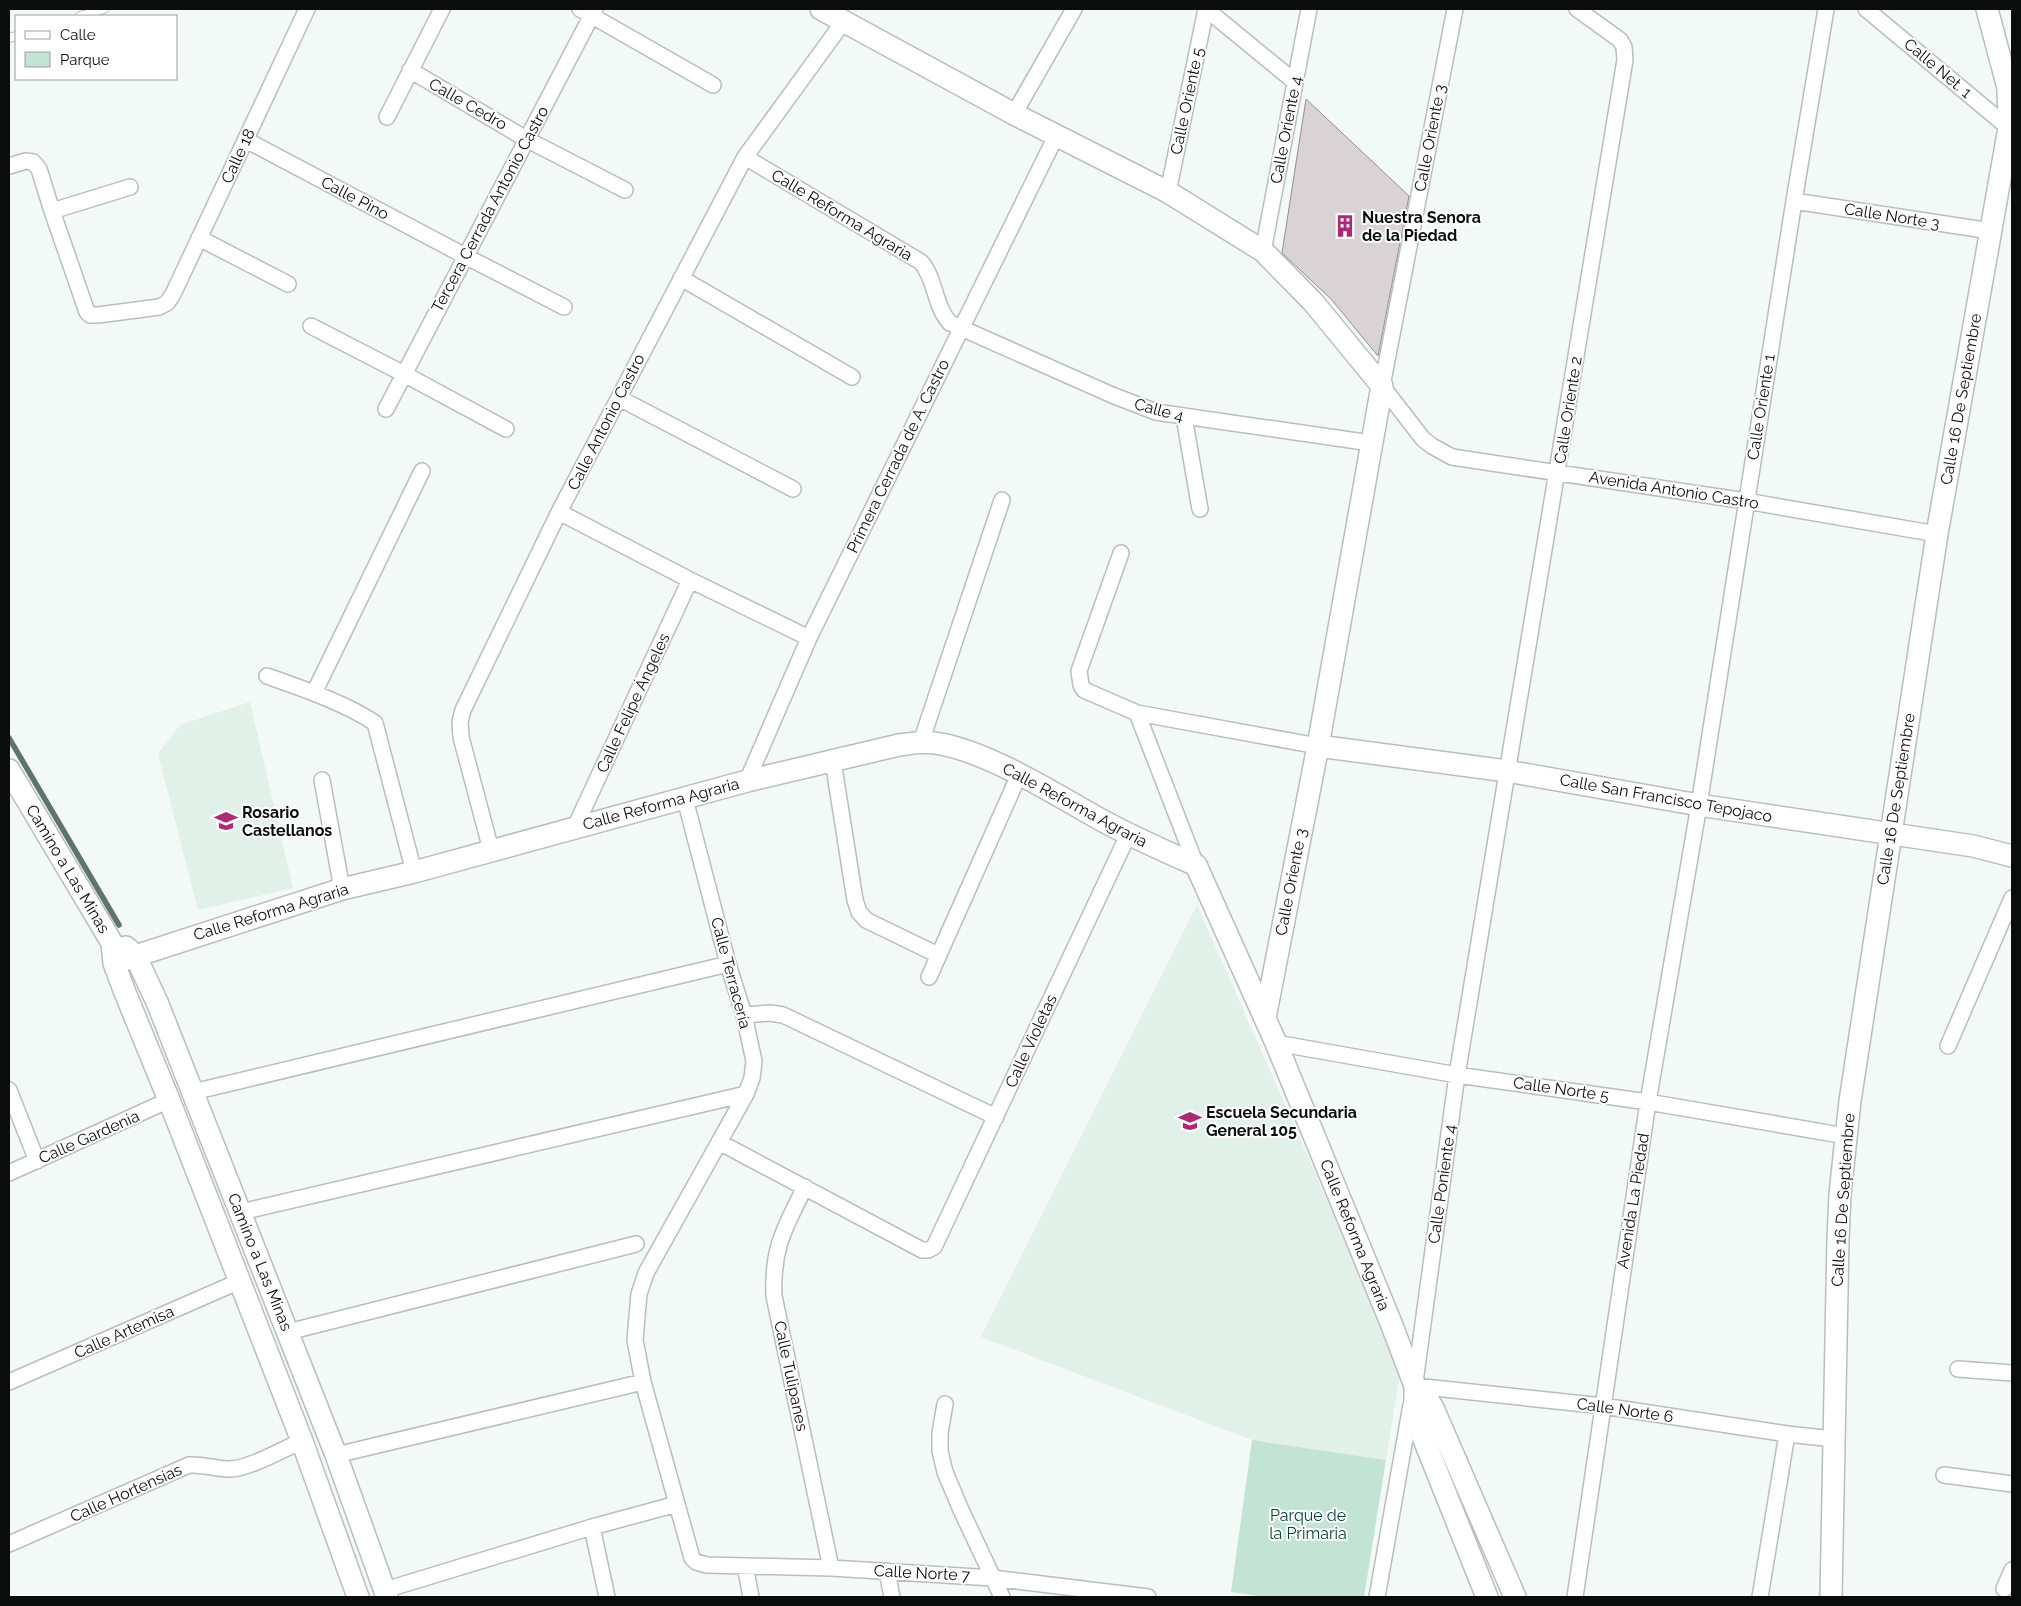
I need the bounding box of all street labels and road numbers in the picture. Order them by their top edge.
street label: Calle Net. 1 [1900,34,1976,102]
street label: Calle Oriente 5 [1166,45,1208,156]
street label: Calle Cedro [426,74,510,134]
street label: Calle Oriente 4 [1266,74,1306,185]
street label: Calle Oriente 3 [1410,83,1450,193]
street label: Tercera Cerrada Antonio Castro [427,103,553,315]
street label: Calle 18 [217,126,259,186]
street label: Calle Reforma Agraria [768,165,916,265]
street label: Calle Pino [318,172,392,224]
street label: Calle Norte 3 [1843,199,1941,233]
street label: Calle 16 De Septiembre [1937,312,1985,486]
street label: Calle Antonio Castro [563,351,649,493]
street label: Calle Oriente 1 [1743,352,1779,461]
street label: Calle Oriente 2 [1550,355,1586,465]
street label: Primera Cerrada de A. Castro [843,356,953,556]
street label: Calle 4 [1132,394,1186,426]
street label: Avenida Antonio Castro [1588,467,1760,513]
street label: Calle Felipe Ángeles [591,630,674,776]
street label: Calle 16 De Septiembre [1873,712,1919,886]
street label: Calle Reforma Agraria [999,759,1151,851]
street label: Calle San Francisco Tepojaco [1558,770,1774,826]
street label: Calle Reforma Agraria [581,774,741,834]
street label: Camino a Las Minas [22,801,114,937]
street label: Calle Oriente 3 [1271,827,1311,937]
street label: Calle Reforma Agraria [191,879,351,945]
street label: Calle Terracería [707,915,755,1031]
street label: Calle Violetas [1001,991,1061,1091]
street label: Calle Norte 5 [1512,1073,1610,1105]
street label: Calle Gardenia [36,1106,142,1168]
street label: Calle 16 De Septiembre [1827,1113,1859,1287]
street label: Calle Poniente 4 [1424,1123,1460,1245]
street label: Avenida La Piedad [1613,1132,1653,1270]
street label: Calle Reforma Agraria [1316,1157,1394,1313]
street label: Camino a Las Minas [224,1190,296,1334]
street label: Calle Artemisa [71,1302,177,1362]
street label: Calle Tulipanes [770,1319,812,1433]
street label: Calle Norte 6 [1575,1394,1675,1426]
street label: Calle Hortensias [67,1460,185,1526]
street label: Calle Norte 7 [873,1561,971,1585]

